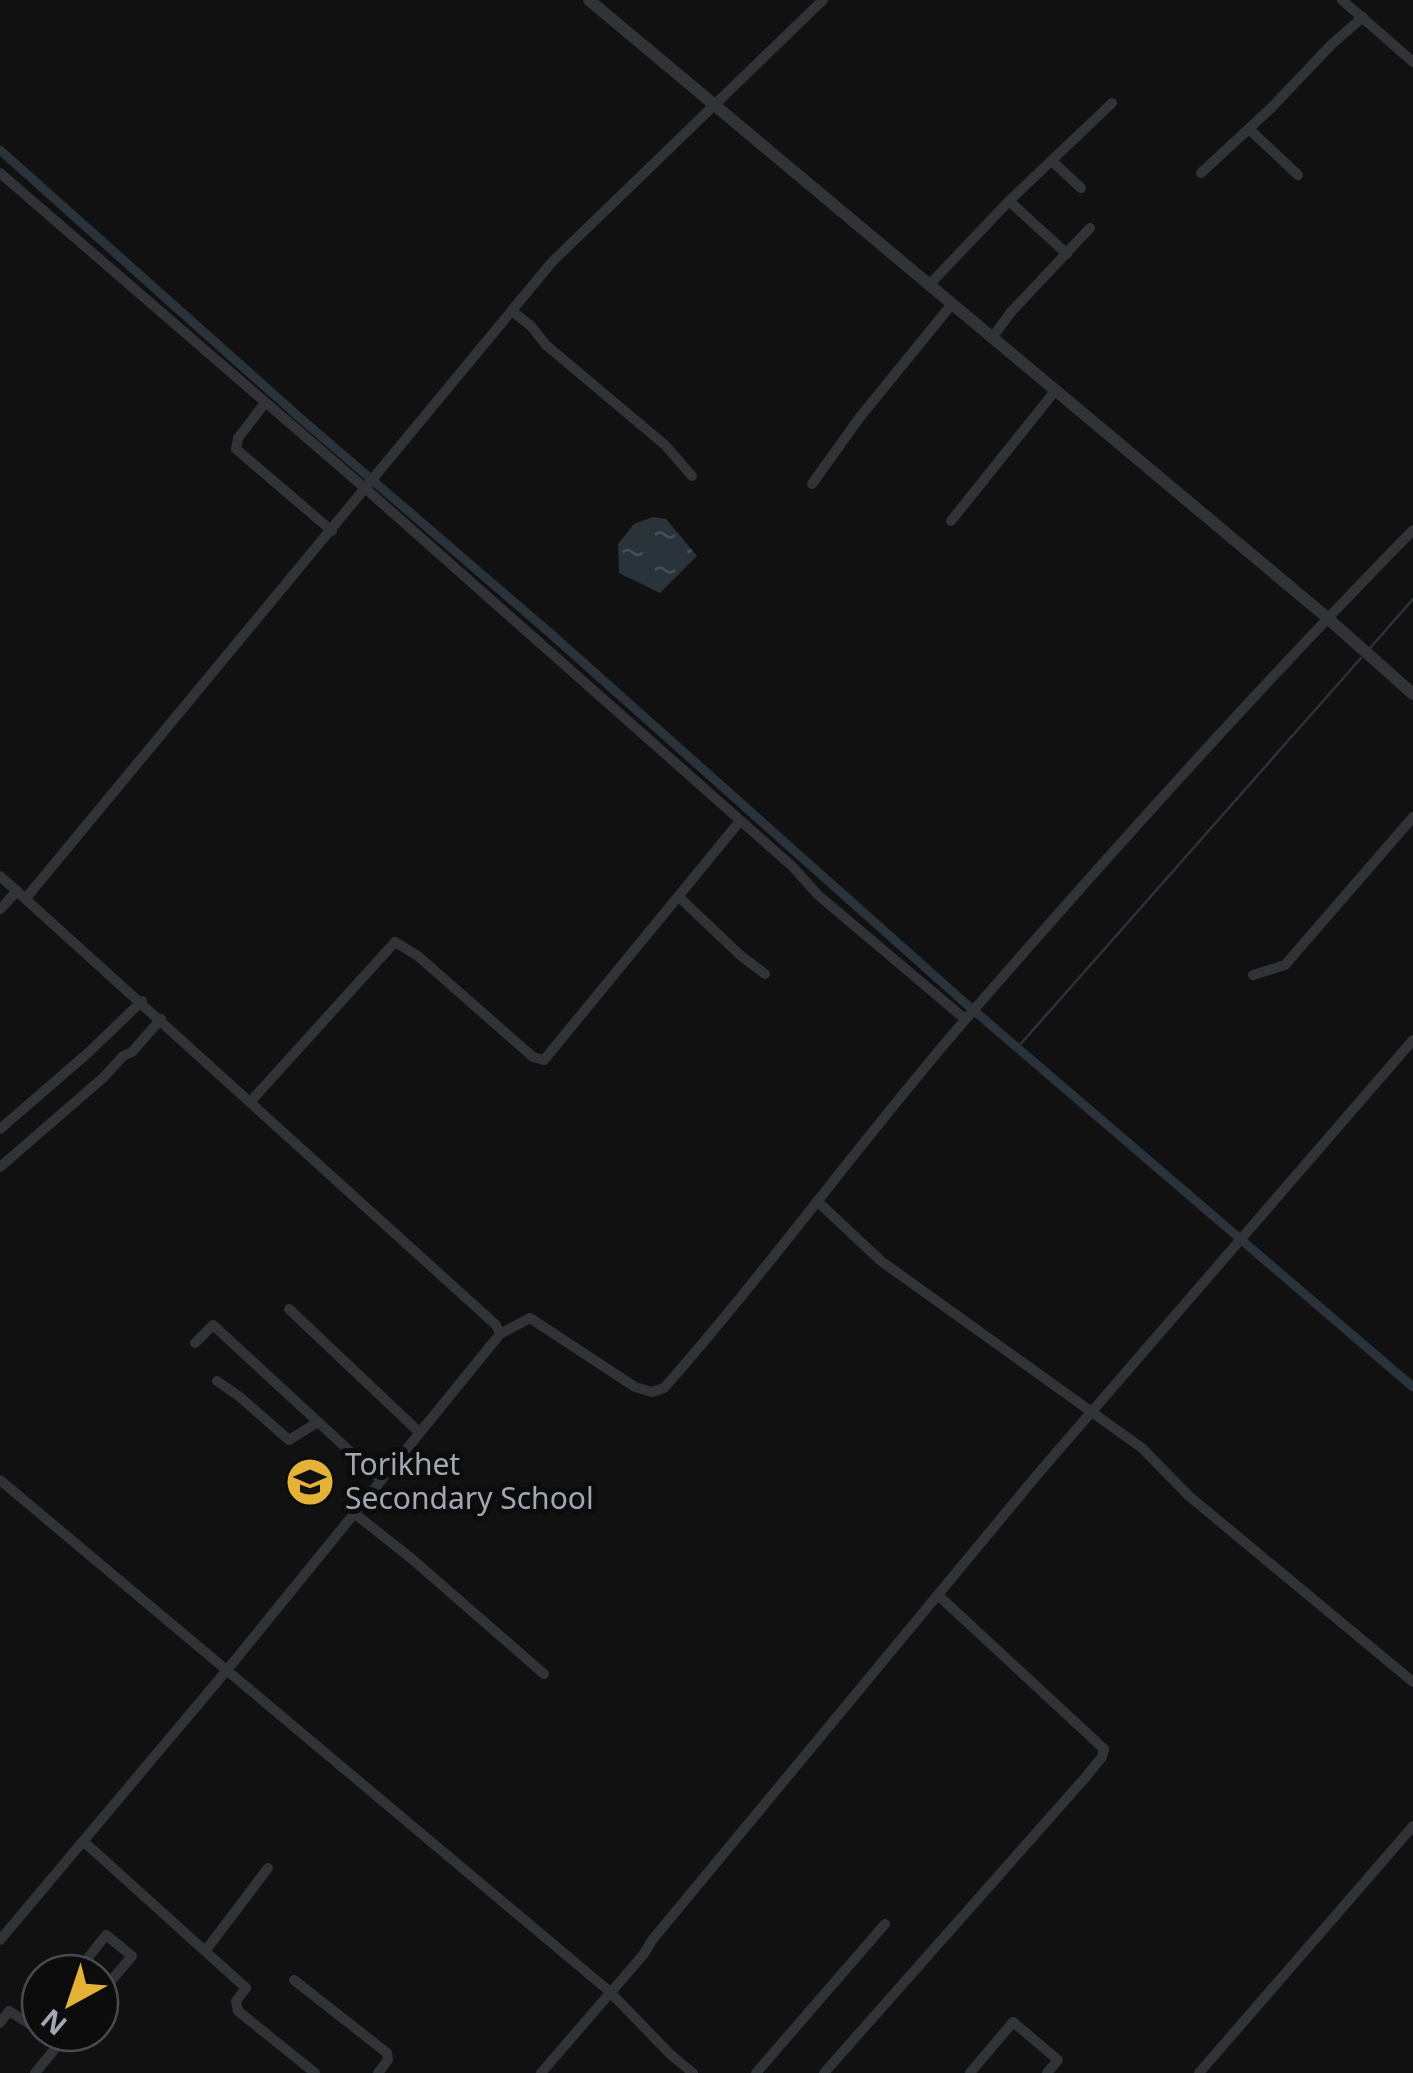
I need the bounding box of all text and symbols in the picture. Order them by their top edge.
place label: Torikhet Secondary School [345,1443,594,1518]
school or university icon: Torikhet Secondary School [284,1456,336,1508]
north arrow [20,1953,120,2053]
text: N [32,2001,74,2045]

